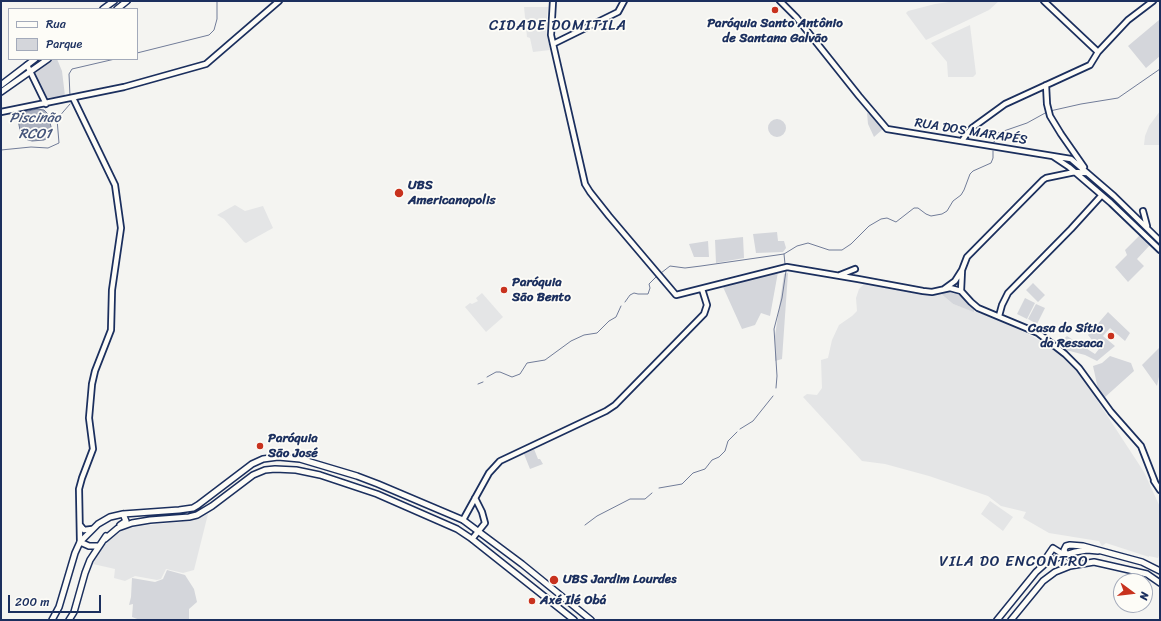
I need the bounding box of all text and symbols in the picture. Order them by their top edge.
marker: Paróquia Santo Antônio de Santana Galvão [770,5,780,15]
legend [8,8,138,60]
text: Rua [46,13,66,35]
place label: Paróquia Santo Antônio de Santana Galvão [707,16,843,47]
district label: CIDADE DOMITILA [490,17,626,35]
text: Parque [46,33,82,55]
water label: Piscinão RCO1 [9,110,61,142]
street label: RUA DOS MARAPÉS [914,115,1028,149]
place label: UBS Americanopolis [408,178,495,209]
marker: UBS Americanopolis [393,187,405,199]
place label: Paróquia São Bento [512,275,571,306]
marker: Paróquia São Bento [499,285,509,295]
place label: Casa do Sítio da Ressaca [1028,321,1103,352]
marker: Casa do Sítio da Ressaca [1106,331,1116,341]
place label: Paróquia São José [268,431,318,462]
marker: Paróquia São José [255,441,265,451]
district label: VILA DO ENCONTRO [939,553,1089,571]
place label: UBS Jardim Lourdes [563,572,676,588]
north arrow [1113,573,1153,613]
marker: UBS Jardim Lourdes [548,574,560,586]
scale bar [10,587,103,613]
text: N [1134,590,1154,602]
text: 200 m [15,591,49,613]
place label: Axé Ilé Obá [540,593,606,609]
marker: Axé Ilé Obá [527,596,537,606]

